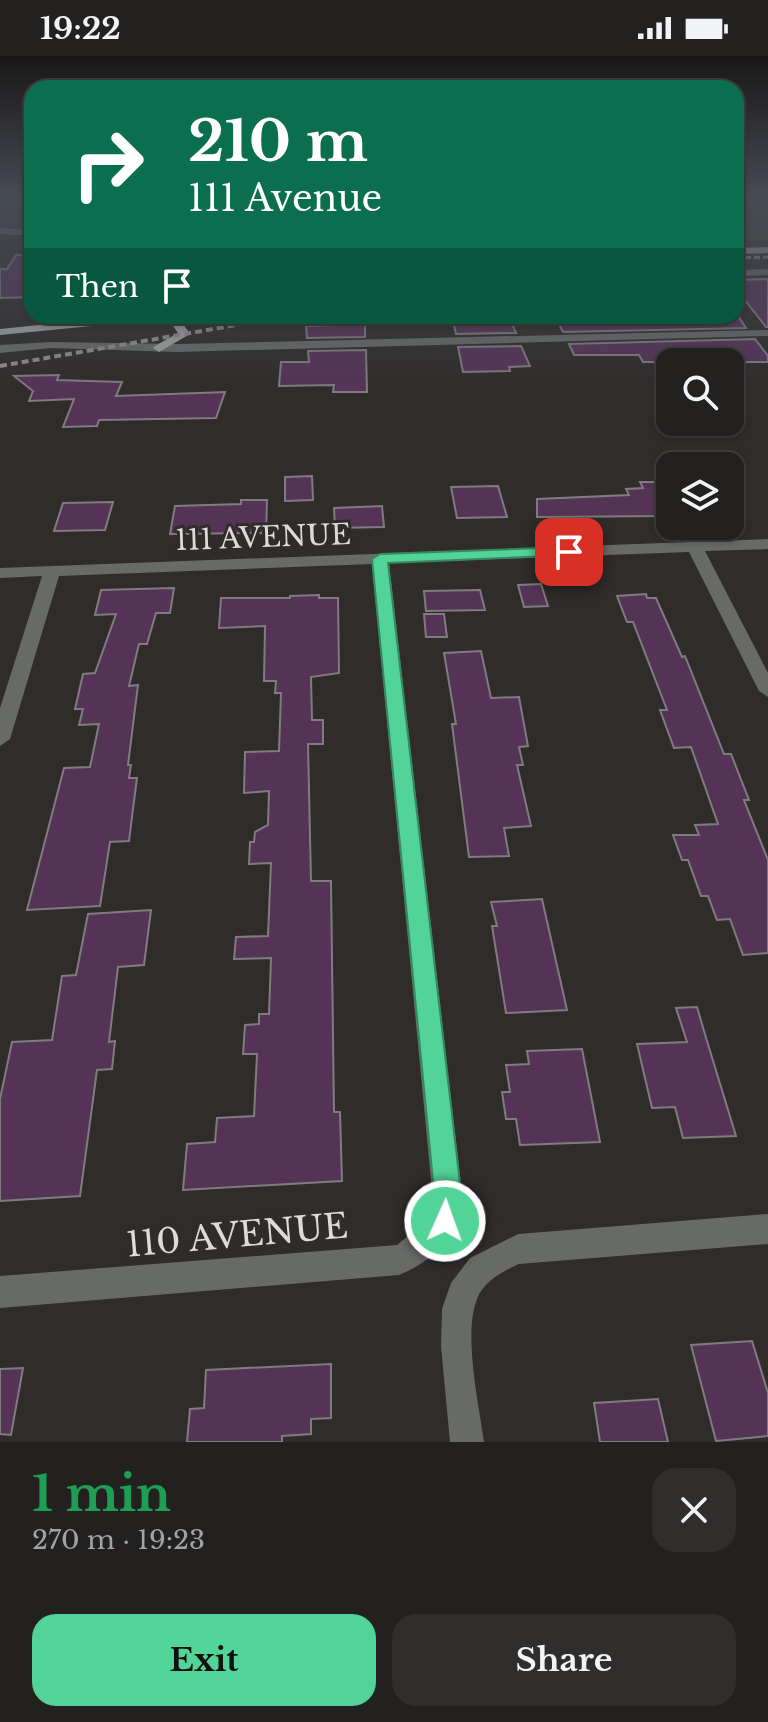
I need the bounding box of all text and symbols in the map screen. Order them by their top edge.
text: 19:22 [40,10,121,47]
text: 210 m [188,107,368,176]
icon: right [56,112,160,216]
text: 111 Avenue [188,176,382,221]
icon: arrive [155,264,199,308]
text: Then [56,268,139,305]
map controls [656,348,744,540]
button: search [656,348,744,436]
button: layers [656,452,744,540]
street label: 111 AVENUE [175,517,351,558]
pin [535,518,603,586]
icon: arrive [547,530,591,574]
position arrow [403,1179,487,1263]
street label: 110 AVENUE [124,1204,350,1266]
text: 1 min [32,1464,171,1524]
button: close [652,1468,736,1552]
text: 270 m · 19:23 [32,1524,205,1556]
button: Exit [32,1614,376,1706]
button: Share [392,1614,736,1706]

